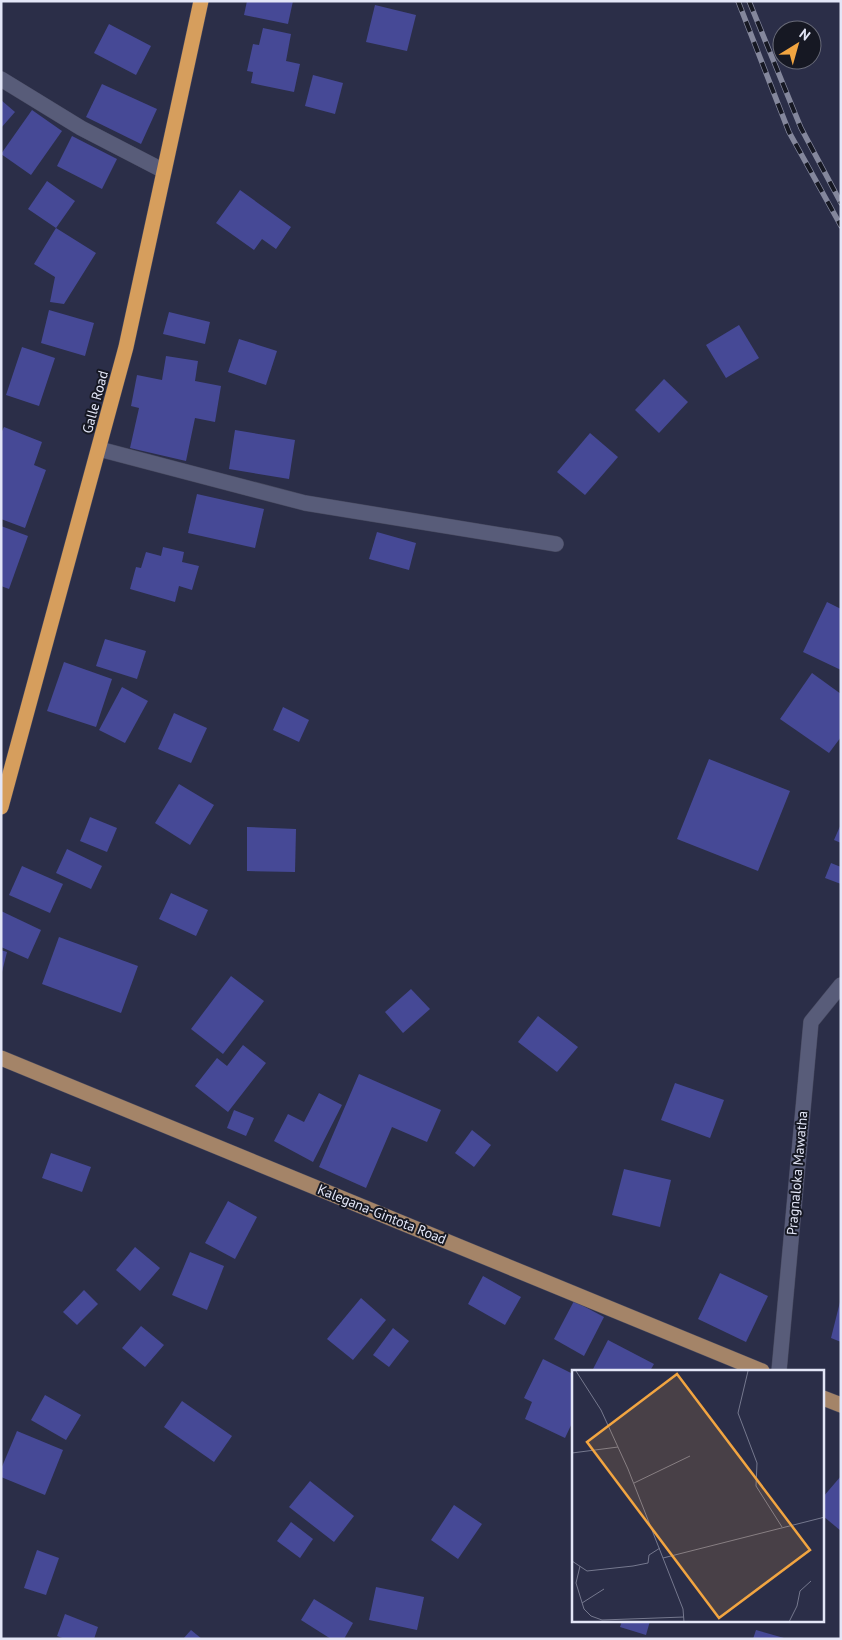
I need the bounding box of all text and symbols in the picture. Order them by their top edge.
north arrow [772,20,822,70]
text: N [796,25,814,45]
street label: Galle Road [78,369,112,435]
street label: Pragnaloka Mawatha [783,1110,811,1236]
street label: Kalegana-Gintota Road [315,1180,449,1248]
inset map [572,1370,824,1622]

